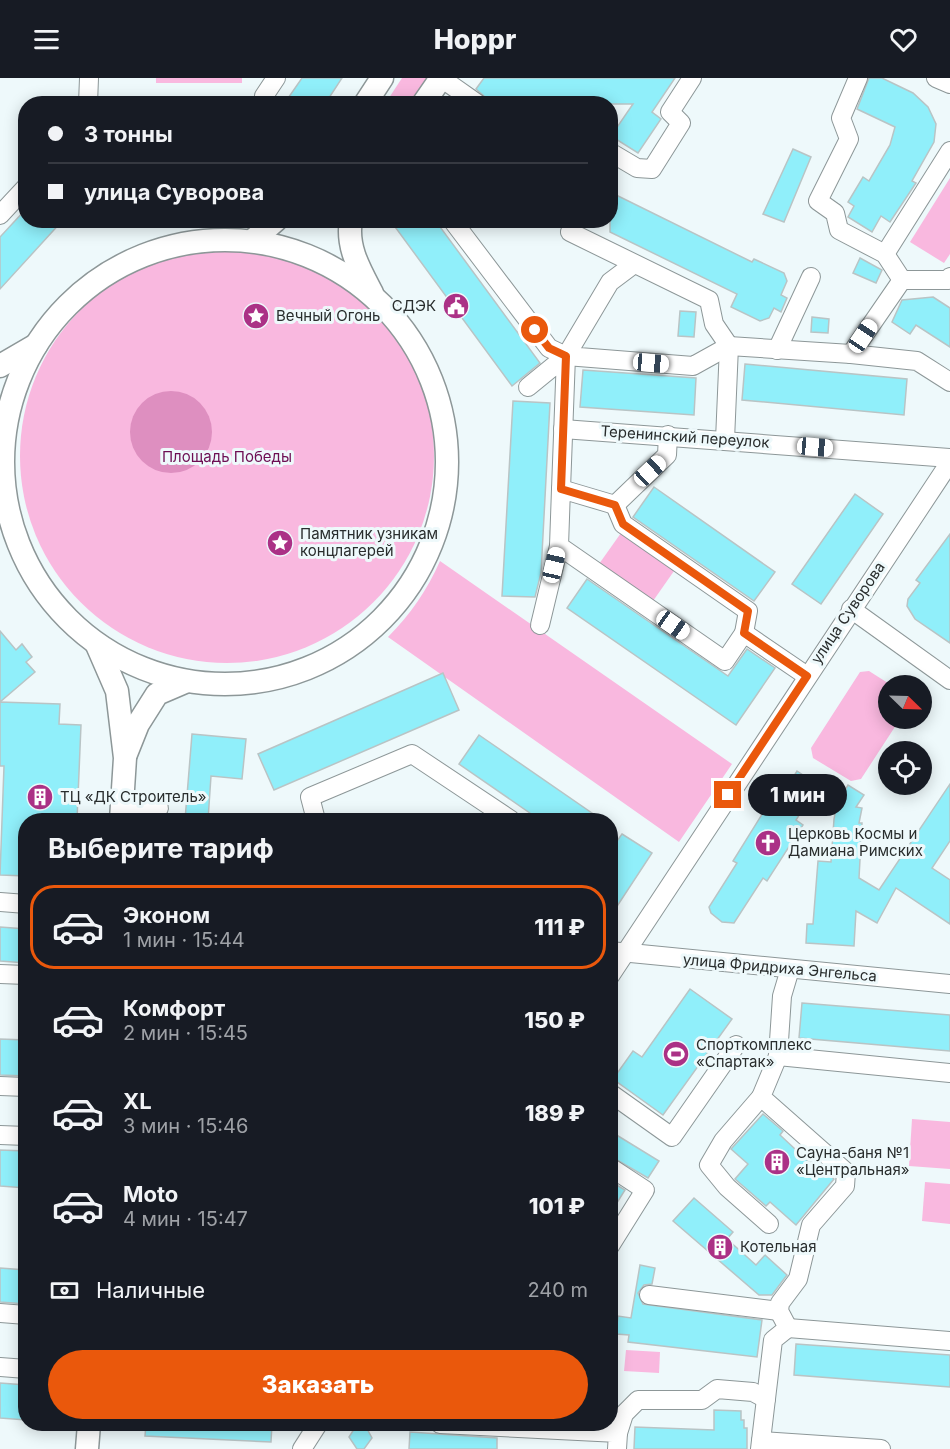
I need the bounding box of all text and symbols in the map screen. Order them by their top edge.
icon: menu [30,23,63,56]
text: Hoppr [434,23,516,56]
icon: heart [887,23,920,56]
text: 3 тонны [84,121,173,147]
text: улица Суворова [84,179,264,205]
public building icon: СДЭК [441,291,471,321]
place label: СДЭК [392,296,436,315]
place icon: Вечный Огонь [241,301,271,331]
place label: Вечный Огонь [276,306,380,325]
route start [521,316,548,343]
car [845,316,881,356]
car [632,352,670,374]
street label: Теренинский переулок [600,421,770,452]
car [796,436,834,458]
park label: Площадь Победы [162,447,292,466]
car [631,452,669,490]
place label: Памятник узникам концлагерей [300,524,438,560]
place icon: Памятник узникам концлагерей [265,528,295,558]
car [541,545,567,585]
street label: улица Суворова [806,558,889,667]
car [653,607,693,643]
north arrow [878,675,932,729]
map controls [878,675,932,795]
button: locate [878,741,932,795]
callout: 1 мин [749,774,848,816]
route end [714,781,741,808]
building icon: ТЦ «ДК Строитель» [25,782,55,812]
text: 1 мин [770,783,825,807]
place label: ТЦ «ДК Строитель» [60,787,207,806]
place label: Церковь Космы и Дамиана Римских [788,824,923,860]
church icon: Церковь Космы и Дамиана Римских [753,828,783,858]
text: Выберите тариф [48,832,274,865]
icon: car [51,900,105,954]
text: Эконом [123,902,210,928]
text: 111 ₽ [534,914,585,940]
text: 1 мин · 15:44 [123,928,245,952]
street label: улица Фридриха Энгельса [682,950,878,985]
icon: car [51,993,105,1047]
text: Комфорт [123,995,225,1021]
text: 150 ₽ [524,1007,585,1033]
text: 2 мин · 15:45 [123,1021,248,1045]
place label: Спорткомплекс «Спартак» [696,1035,812,1071]
sports icon: Спорткомплекс «Спартак» [661,1039,691,1069]
icon: car [51,1086,105,1140]
text: XL [123,1088,152,1114]
text: 189 ₽ [525,1100,585,1126]
text: 3 мин · 15:46 [123,1114,248,1138]
place label: Сауна-баня №1 «Центральная» [796,1143,910,1179]
building icon: Сауна-баня №1 «Центральная» [762,1147,792,1177]
icon: car [51,1179,105,1233]
text: Moto [123,1181,178,1207]
text: 101 ₽ [529,1193,585,1219]
text: 4 мин · 15:47 [123,1207,248,1231]
building icon: Котельная [705,1232,735,1262]
place label: Котельная [740,1237,817,1256]
icon: cash [48,1274,81,1307]
text: Наличные [96,1277,205,1303]
text: 240 m [527,1278,588,1302]
button: Заказать [48,1350,588,1419]

